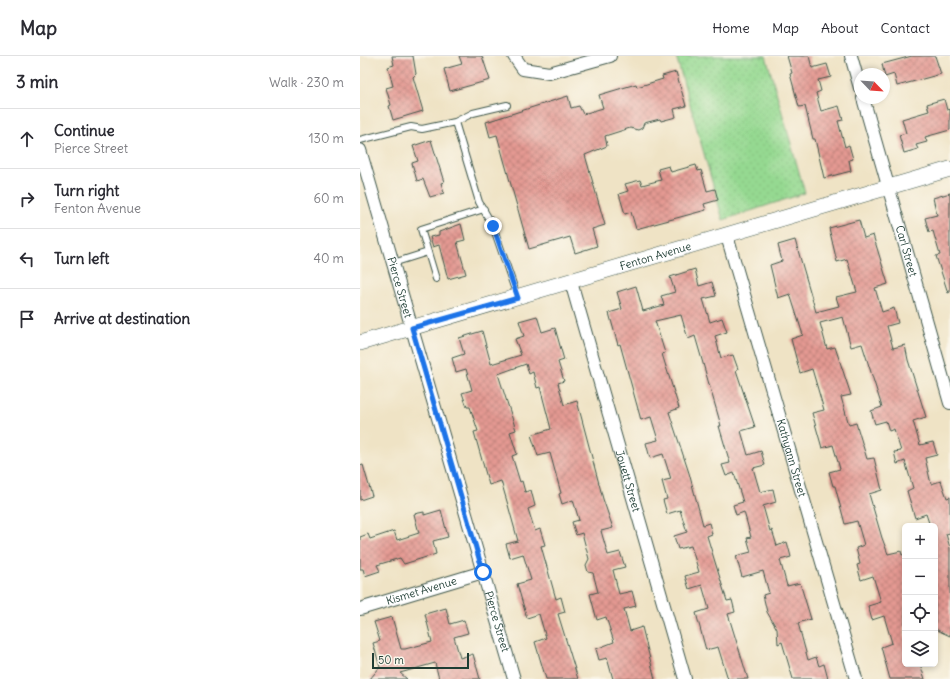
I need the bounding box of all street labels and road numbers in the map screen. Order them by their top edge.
street label: Carl Street [893,224,921,278]
street label: Fenton Avenue [618,239,693,273]
street label: Pierce Street [384,255,416,320]
street label: Kathyann Street [774,417,810,499]
street label: Jouett Street [613,448,644,514]
street label: Kismet Avenue [384,573,458,608]
street label: Pierce Street [482,589,513,654]

